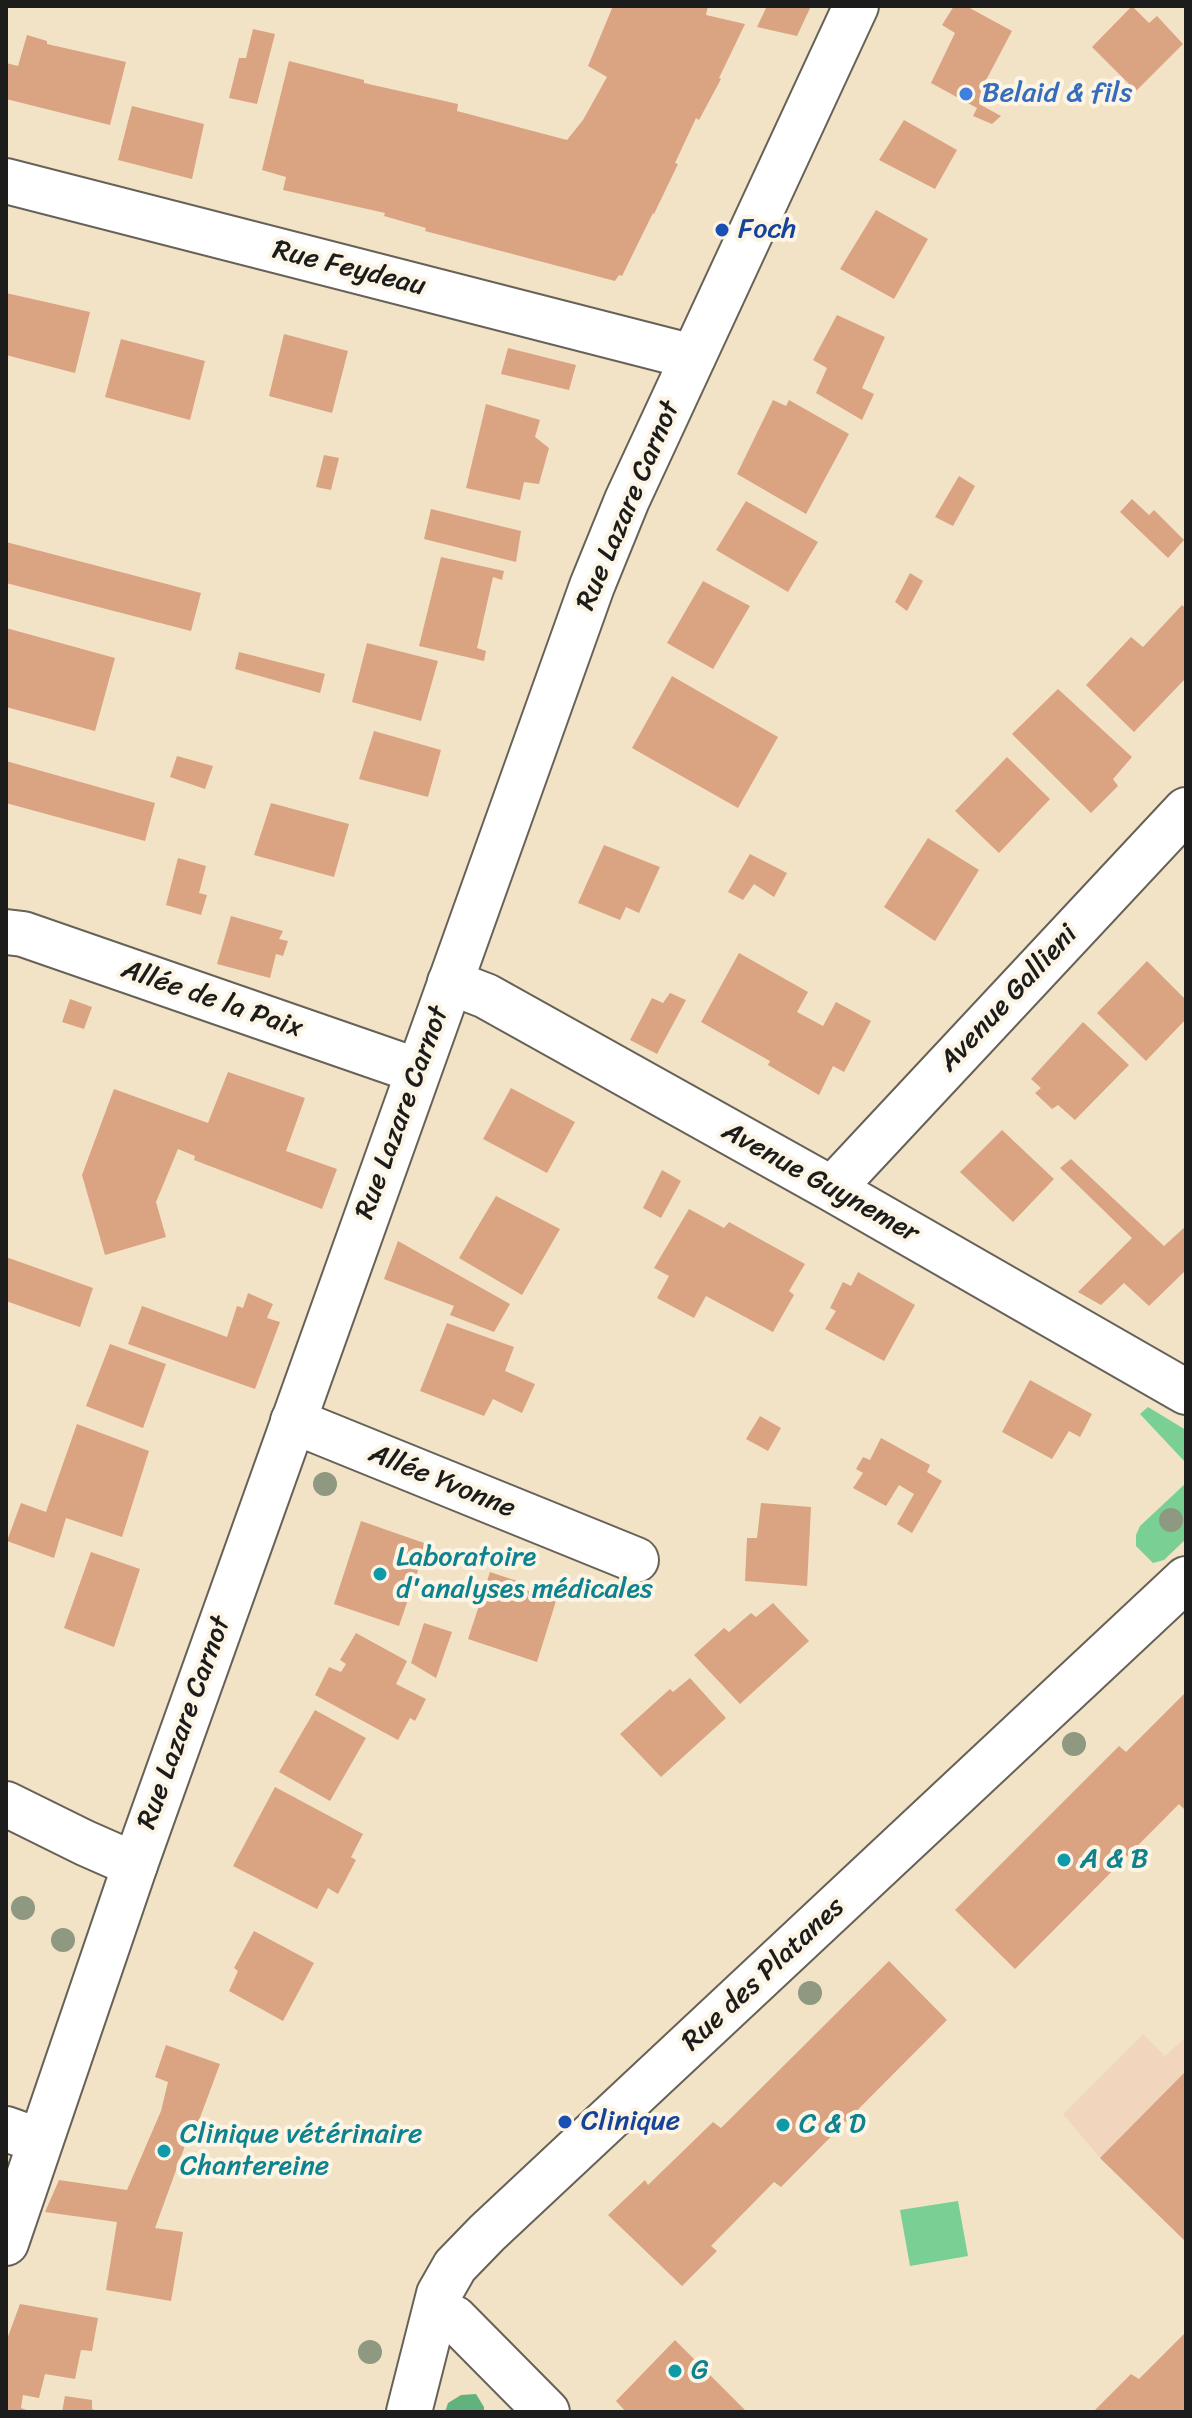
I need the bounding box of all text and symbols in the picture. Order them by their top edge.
place label: Belaid & fils [982,77,1132,111]
marker: Belaid & fils [957,85,975,103]
place label: Foch [738,213,796,247]
marker: Foch [713,221,731,239]
street label: Rue Feydeau [269,234,429,304]
street label: Rue Lazare Carnot [570,396,688,616]
street label: Avenue Gallieni [933,919,1085,1079]
street label: Allée de la Paix [117,953,307,1047]
street label: Rue Lazare Carnot [349,1002,457,1224]
street label: Avenue Guynemer [716,1115,924,1251]
street label: Allée Yvonne [364,1437,520,1527]
place label: Laboratoire d'analyses médicales [396,1541,653,1607]
marker: Laboratoire d'analyses médicales [371,1565,389,1583]
street label: Rue Lazare Carnot [131,1612,239,1834]
place label: A & B [1080,1843,1148,1877]
marker: A & B [1055,1851,1073,1869]
street label: Rue des Platanes [676,1891,852,2059]
place label: Clinique [581,2105,680,2139]
place label: C & D [799,2108,866,2142]
marker: Clinique [556,2113,574,2131]
marker: C & D [774,2116,792,2134]
place label: Clinique vétérinaire Chantereine [180,2118,422,2184]
marker: Clinique vétérinaire Chantereine [155,2142,173,2160]
place label: G [691,2354,708,2388]
marker: G [666,2362,684,2380]

